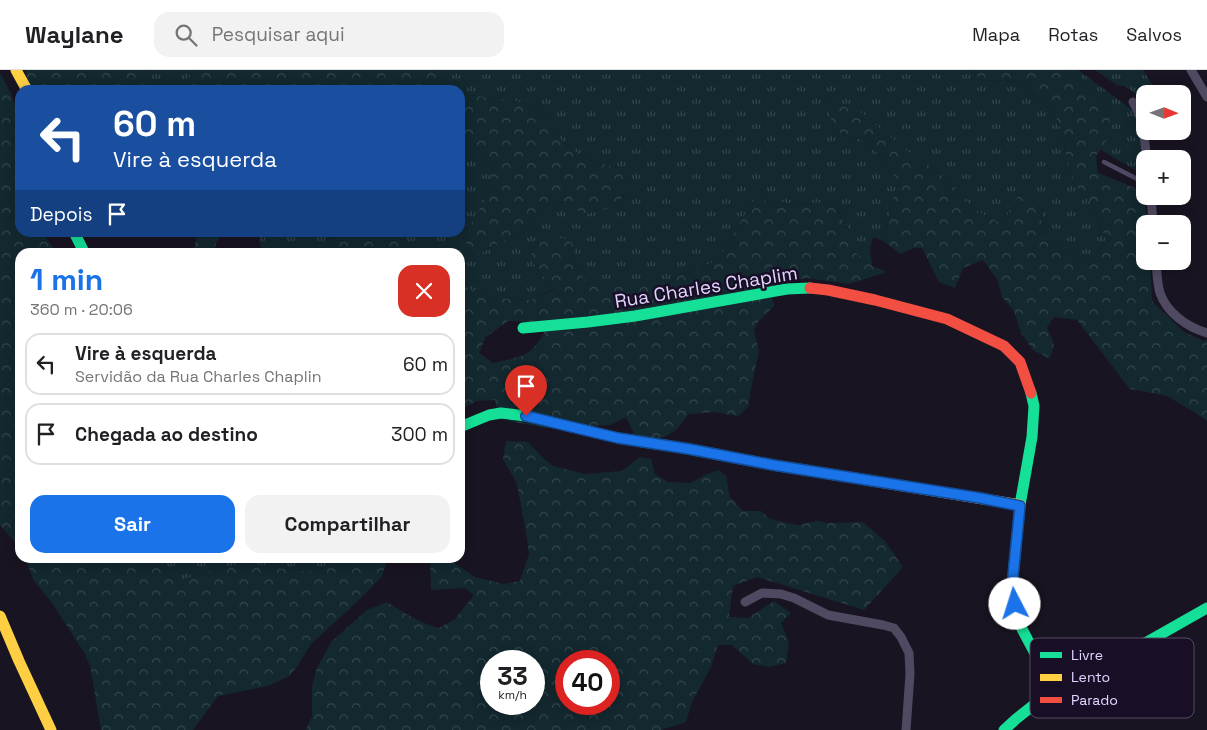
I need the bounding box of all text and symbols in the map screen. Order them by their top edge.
search box [154,12,504,57]
text: Waylane [25,19,124,50]
icon: search [172,21,200,49]
text: Pesquisar aqui [212,22,345,47]
text: Mapa [972,23,1020,46]
text: Rotas [1048,23,1098,46]
text: Salvos [1126,23,1182,46]
north arrow [1136,85,1191,140]
map controls [1136,85,1191,270]
text: 60 m [113,102,196,146]
icon: left [30,105,95,170]
text: Vire à esquerda [113,145,277,173]
button: + [1136,150,1191,205]
icon: arrive [103,200,131,228]
text: Depois [30,202,93,227]
button: − [1136,215,1191,270]
text: 1 min [30,260,103,299]
street label: Rua Charles Chaplim [613,260,799,314]
button: close [398,265,450,317]
text: 360 m · 20:06 [30,299,133,320]
text: Vire à esquerda [75,341,217,366]
icon: left [32,350,60,378]
text: 60 m [403,352,448,377]
pin [505,365,547,416]
text: Servidão da Rua Charles Chaplin [75,366,321,387]
icon: arrive [512,372,540,400]
icon: arrive [32,420,60,448]
text: Chegada ao destino [75,422,258,447]
text: 300 m [391,422,448,447]
button: Sair [30,495,235,553]
button: Compartilhar [245,495,450,553]
position arrow [988,577,1040,629]
legend [1030,638,1194,718]
text: Livre [1071,646,1103,664]
speed limit sign: 40 [555,650,620,715]
text: 33 [497,660,528,692]
text: Lento [1071,668,1110,686]
text: km/h [498,687,527,703]
text: Parado [1071,691,1118,709]

